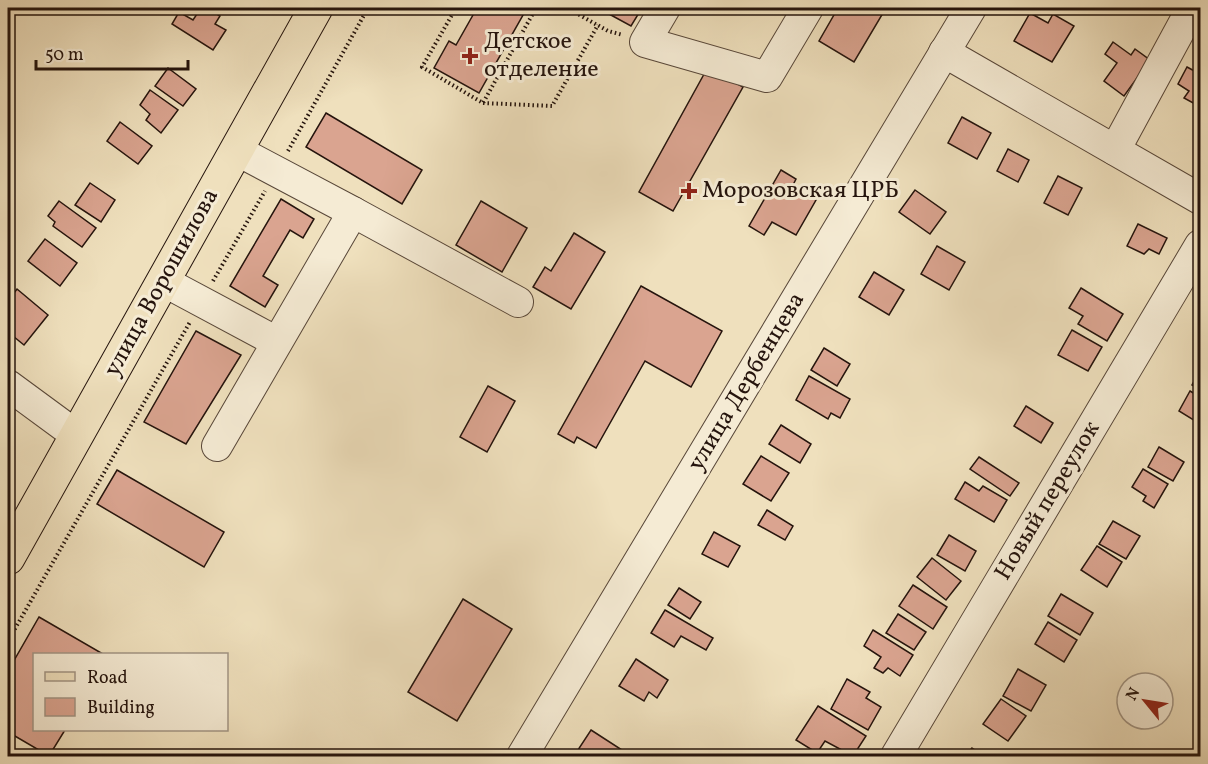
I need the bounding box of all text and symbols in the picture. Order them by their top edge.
place label: Детское отделение [484,25,599,87]
scale bar [36,33,188,71]
text: 50 m [45,43,84,68]
marker: Детское отделение [461,47,479,65]
place label: Морозовская ЦРБ [702,174,899,208]
marker: Морозовская ЦРБ [680,182,698,200]
street label: улица Ворошилова [96,183,228,383]
street label: улица Дербенцева [680,286,814,478]
street label: Новый переулок [987,415,1109,587]
legend [33,653,228,731]
text: Road [87,666,128,691]
north arrow [1115,671,1175,731]
text: N [1121,684,1146,705]
text: Building [87,696,155,721]

